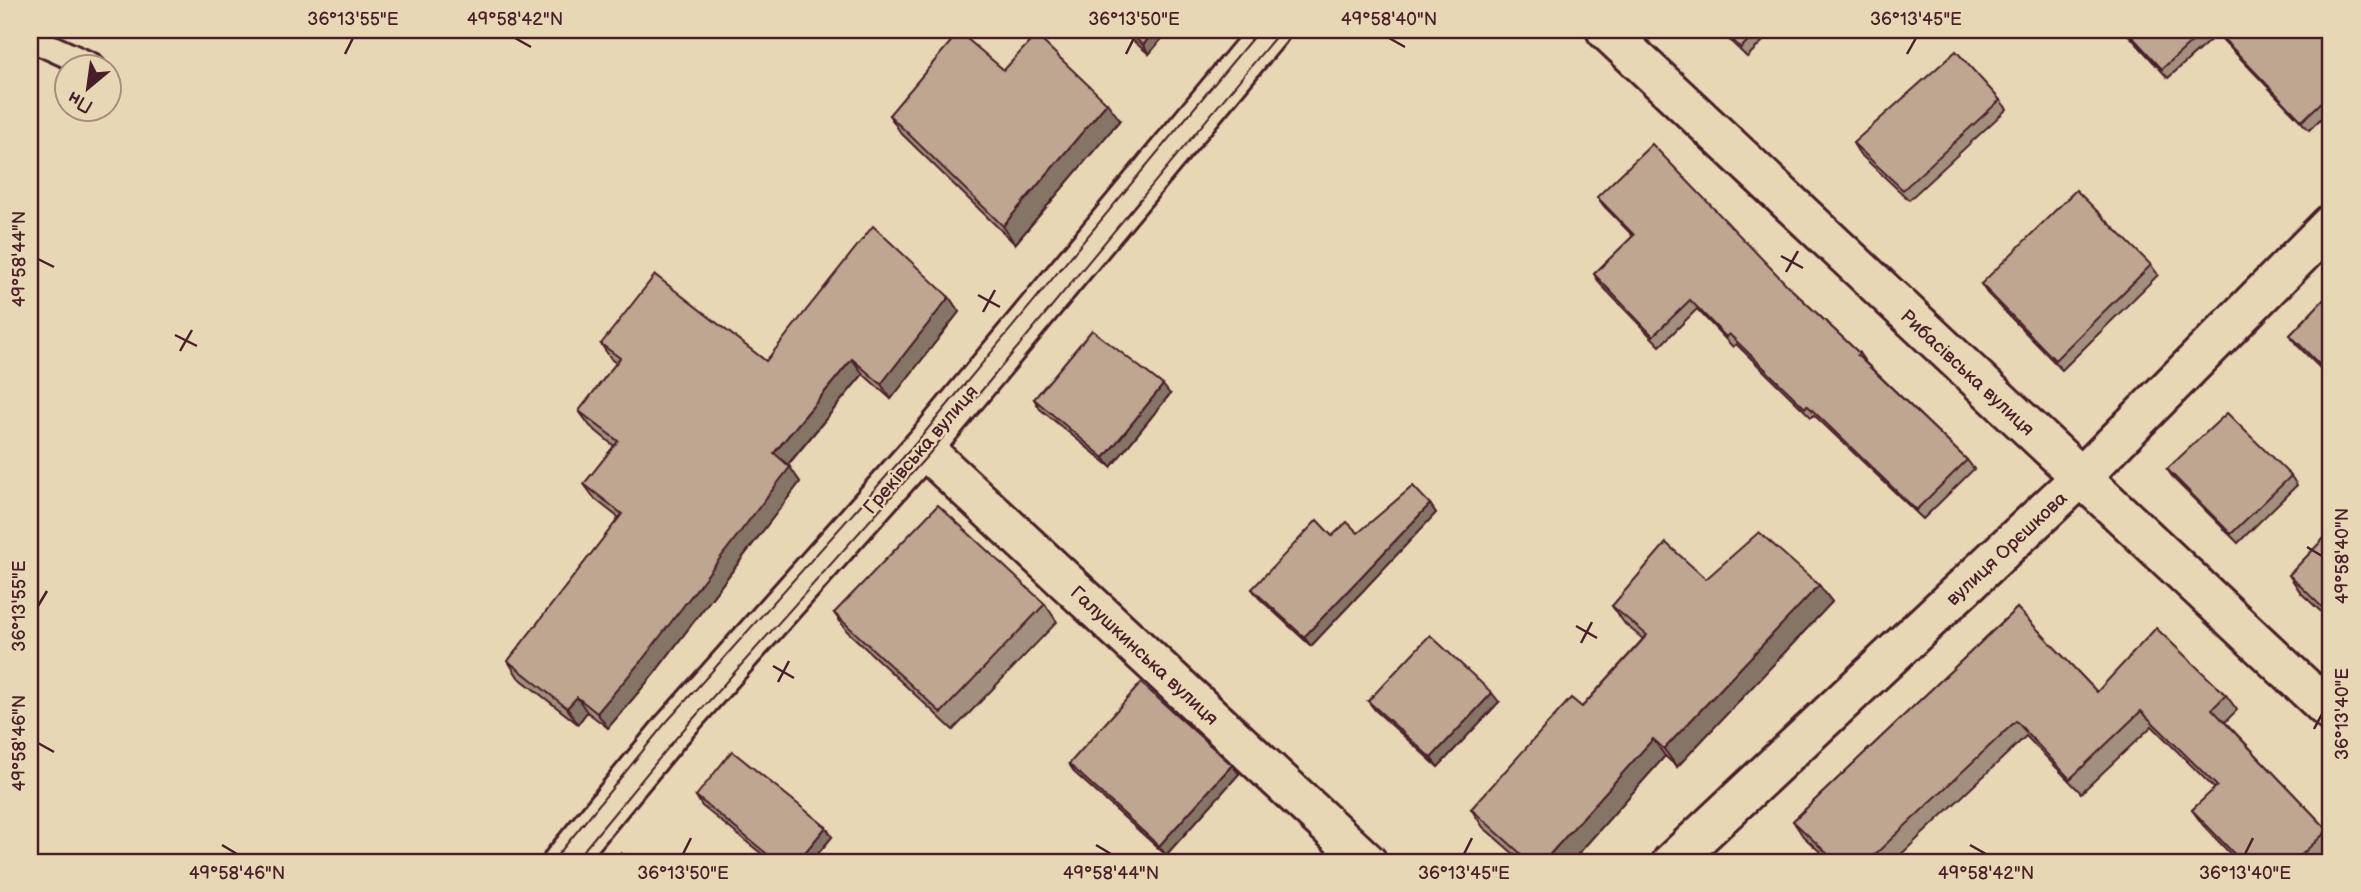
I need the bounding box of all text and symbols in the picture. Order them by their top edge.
text: 36°13'55"E [307,9,399,30]
text: 49°58'42"N [467,9,563,30]
text: 36°13'50"E [1088,9,1180,30]
text: 49°58'40"N [1341,9,1437,30]
text: 36°13'45"E [1870,9,1962,30]
north arrow [52,52,122,122]
text: Пн [64,85,97,118]
text: 49°58'44"N [9,211,30,307]
street label: Рибасівська вулиця [1895,305,2039,441]
street label: Греківська вулиця [859,381,983,519]
street label: вулиця Орєшкова [1942,487,2072,611]
text: 49°58'40"N [2332,508,2353,604]
text: 36°13'55"E [9,560,30,652]
street label: Галушкинська вулиця [1065,582,1223,731]
text: 36°13'40"E [2332,668,2353,760]
text: 49°58'46"N [9,695,30,791]
text: 49°58'46"N [189,863,285,884]
text: 36°13'50"E [637,863,729,884]
text: 49°58'44"N [1063,863,1159,884]
text: 36°13'45"E [1418,863,1510,884]
text: 49°58'42"N [1938,863,2034,884]
text: 36°13'40"E [2199,863,2291,884]

